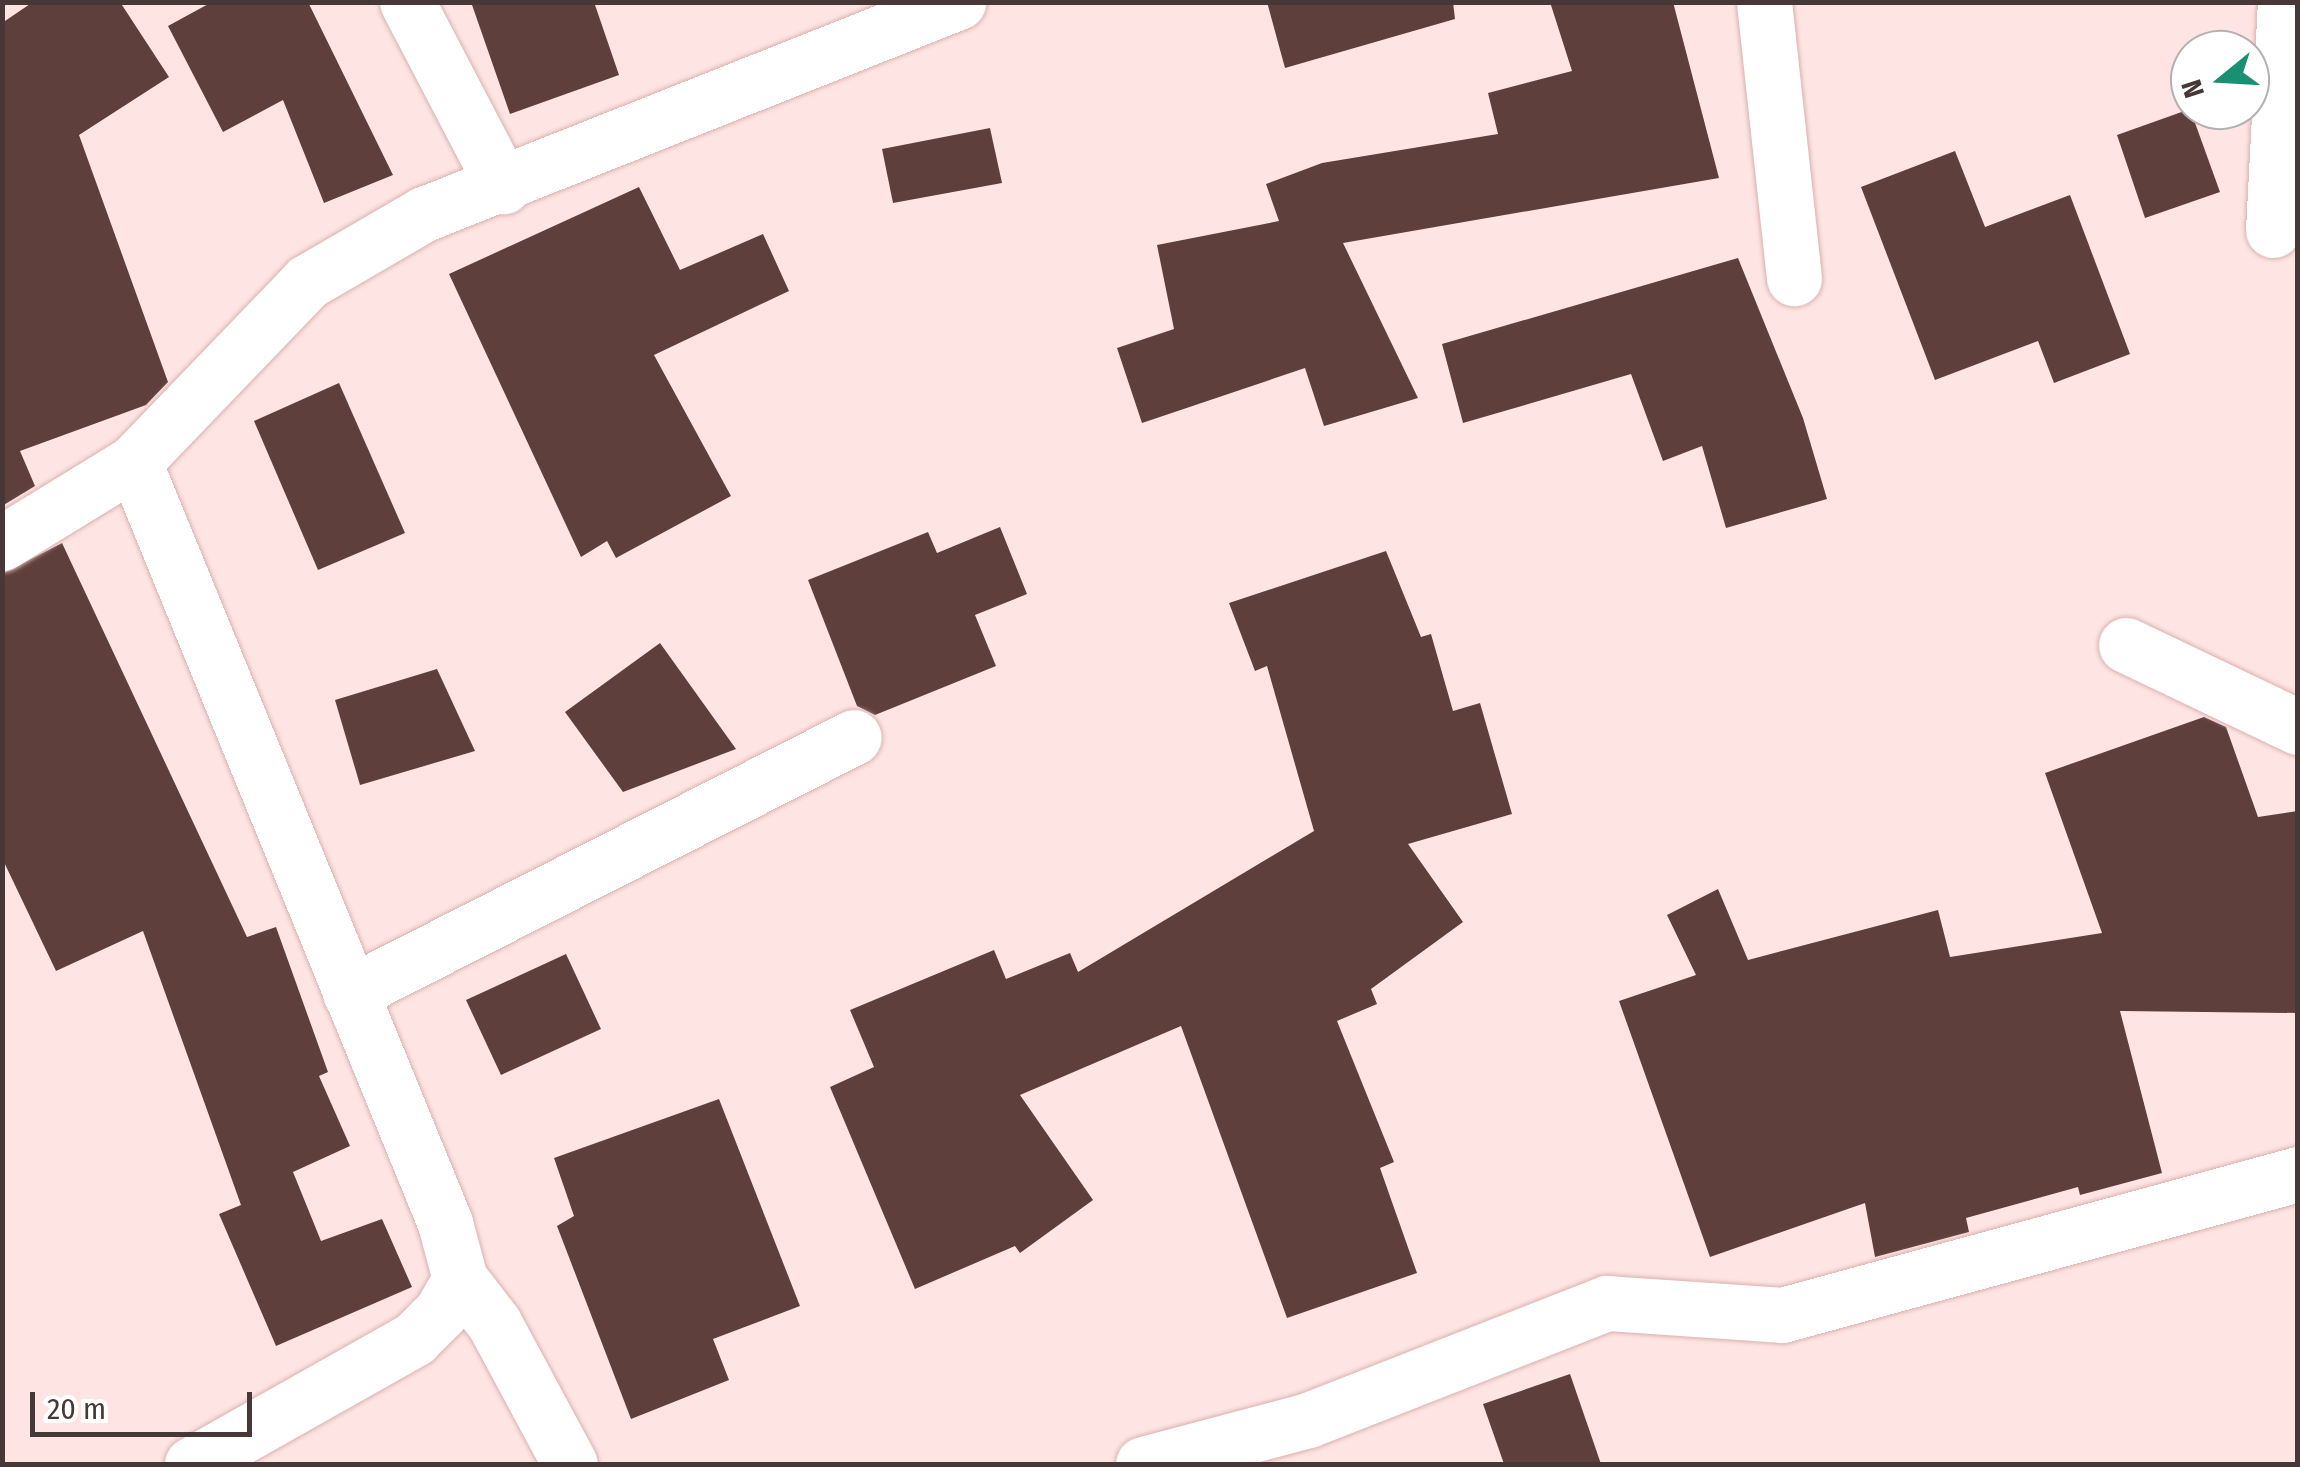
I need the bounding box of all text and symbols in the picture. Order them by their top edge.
north arrow [2170,30,2270,130]
text: N [2175,76,2211,102]
scale bar [35,1372,258,1434]
text: 20 m [47,1391,106,1427]

